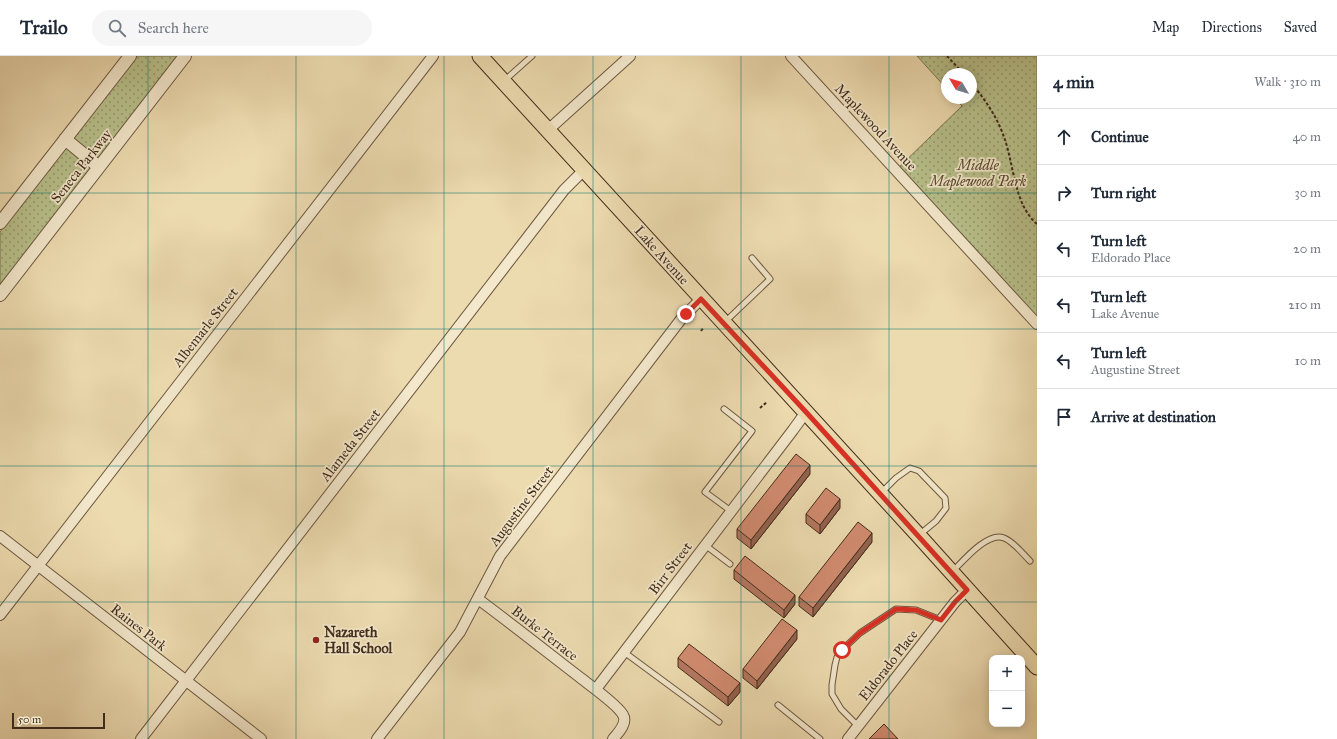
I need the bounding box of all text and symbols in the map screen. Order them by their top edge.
search box [92,10,372,46]
text: Trailo [20,16,68,39]
icon: search [106,17,128,39]
text: Search here [138,19,209,37]
text: Map [1152,19,1179,36]
text: Directions [1201,19,1262,36]
text: Saved [1284,19,1317,36]
north arrow [941,68,977,104]
text: 4 min [1053,72,1094,93]
text: Walk · 310 m [1254,74,1321,90]
street label: Maplewood Avenue [831,80,920,174]
street label: Seneca Parkway [47,126,116,207]
icon: ahead [1053,126,1075,148]
text: Continue [1091,128,1149,146]
text: 40 m [1292,129,1321,145]
park label: Middle Maplewood Park [928,157,1027,191]
icon: right [1053,182,1075,204]
text: Turn right [1091,184,1156,202]
text: 30 m [1295,185,1321,201]
street label: Lake Avenue [631,222,693,288]
text: Turn left [1091,232,1147,250]
icon: left [1053,238,1075,260]
text: 20 m [1293,241,1321,257]
text: Eldorado Place [1091,250,1171,266]
street label: Albemarle Street [169,284,242,371]
text: Turn left [1091,288,1147,306]
icon: left [1053,294,1075,316]
text: 210 m [1288,297,1321,313]
route end [677,305,695,323]
text: Lake Avenue [1091,306,1159,322]
text: Turn left [1091,344,1147,362]
icon: left [1053,350,1075,372]
text: 10 m [1295,353,1321,369]
text: Augustine Street [1091,362,1180,378]
street label: Alameda Street [316,406,384,486]
icon: arrive [1053,406,1075,428]
text: Arrive at destination [1091,408,1216,426]
street label: Augustine Street [485,463,557,551]
street label: Birr Street [645,539,696,598]
street label: Raines Park [107,600,171,655]
street label: Burke Terrace [508,602,581,665]
place label: Nazareth Hall School [324,624,394,657]
street label: Eldorado Place [855,626,922,704]
marker: Nazareth Hall School [311,635,321,645]
route start [833,641,851,659]
map controls [989,655,1025,727]
button: + [989,655,1025,691]
button: − [989,691,1025,727]
scale bar [12,711,105,730]
text: 50 m [18,713,41,726]

